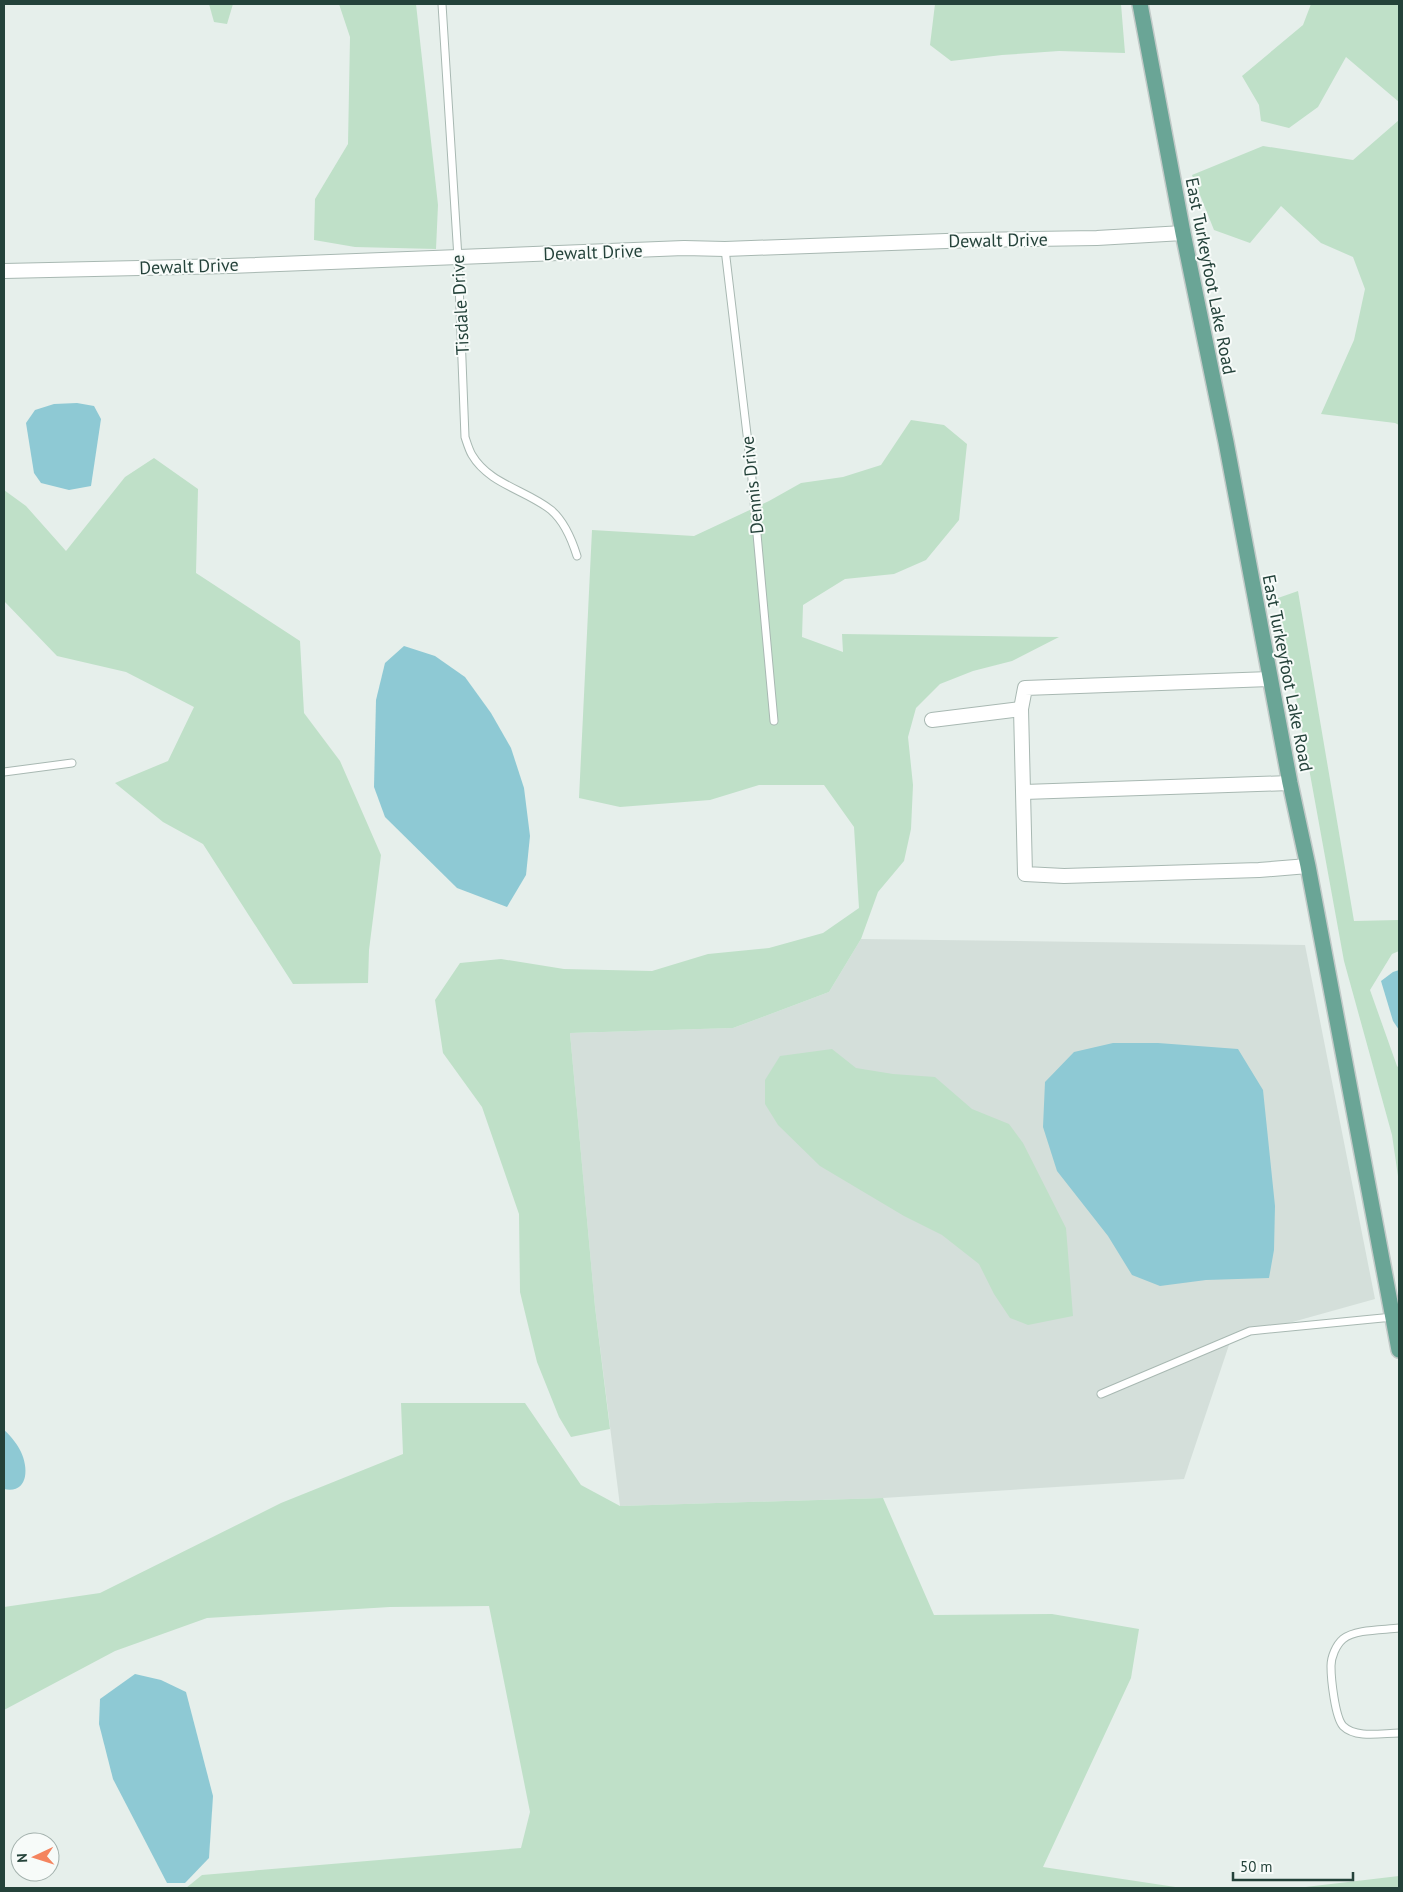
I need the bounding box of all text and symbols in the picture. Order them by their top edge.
street label: East Turkeyfoot Lake Road [1181,176,1241,376]
street label: Dewalt Drive [948,228,1048,252]
street label: Dewalt Drive [543,239,643,265]
street label: Dewalt Drive [139,253,239,279]
street label: Tisdale Drive [446,254,474,356]
street label: Dennis Drive [735,435,769,535]
street label: East Turkeyfoot Lake Road [1258,573,1318,773]
north arrow [10,1832,60,1882]
scale bar [1233,1850,1353,1882]
text: N [13,1853,31,1863]
text: 50 m [1240,1857,1273,1876]

